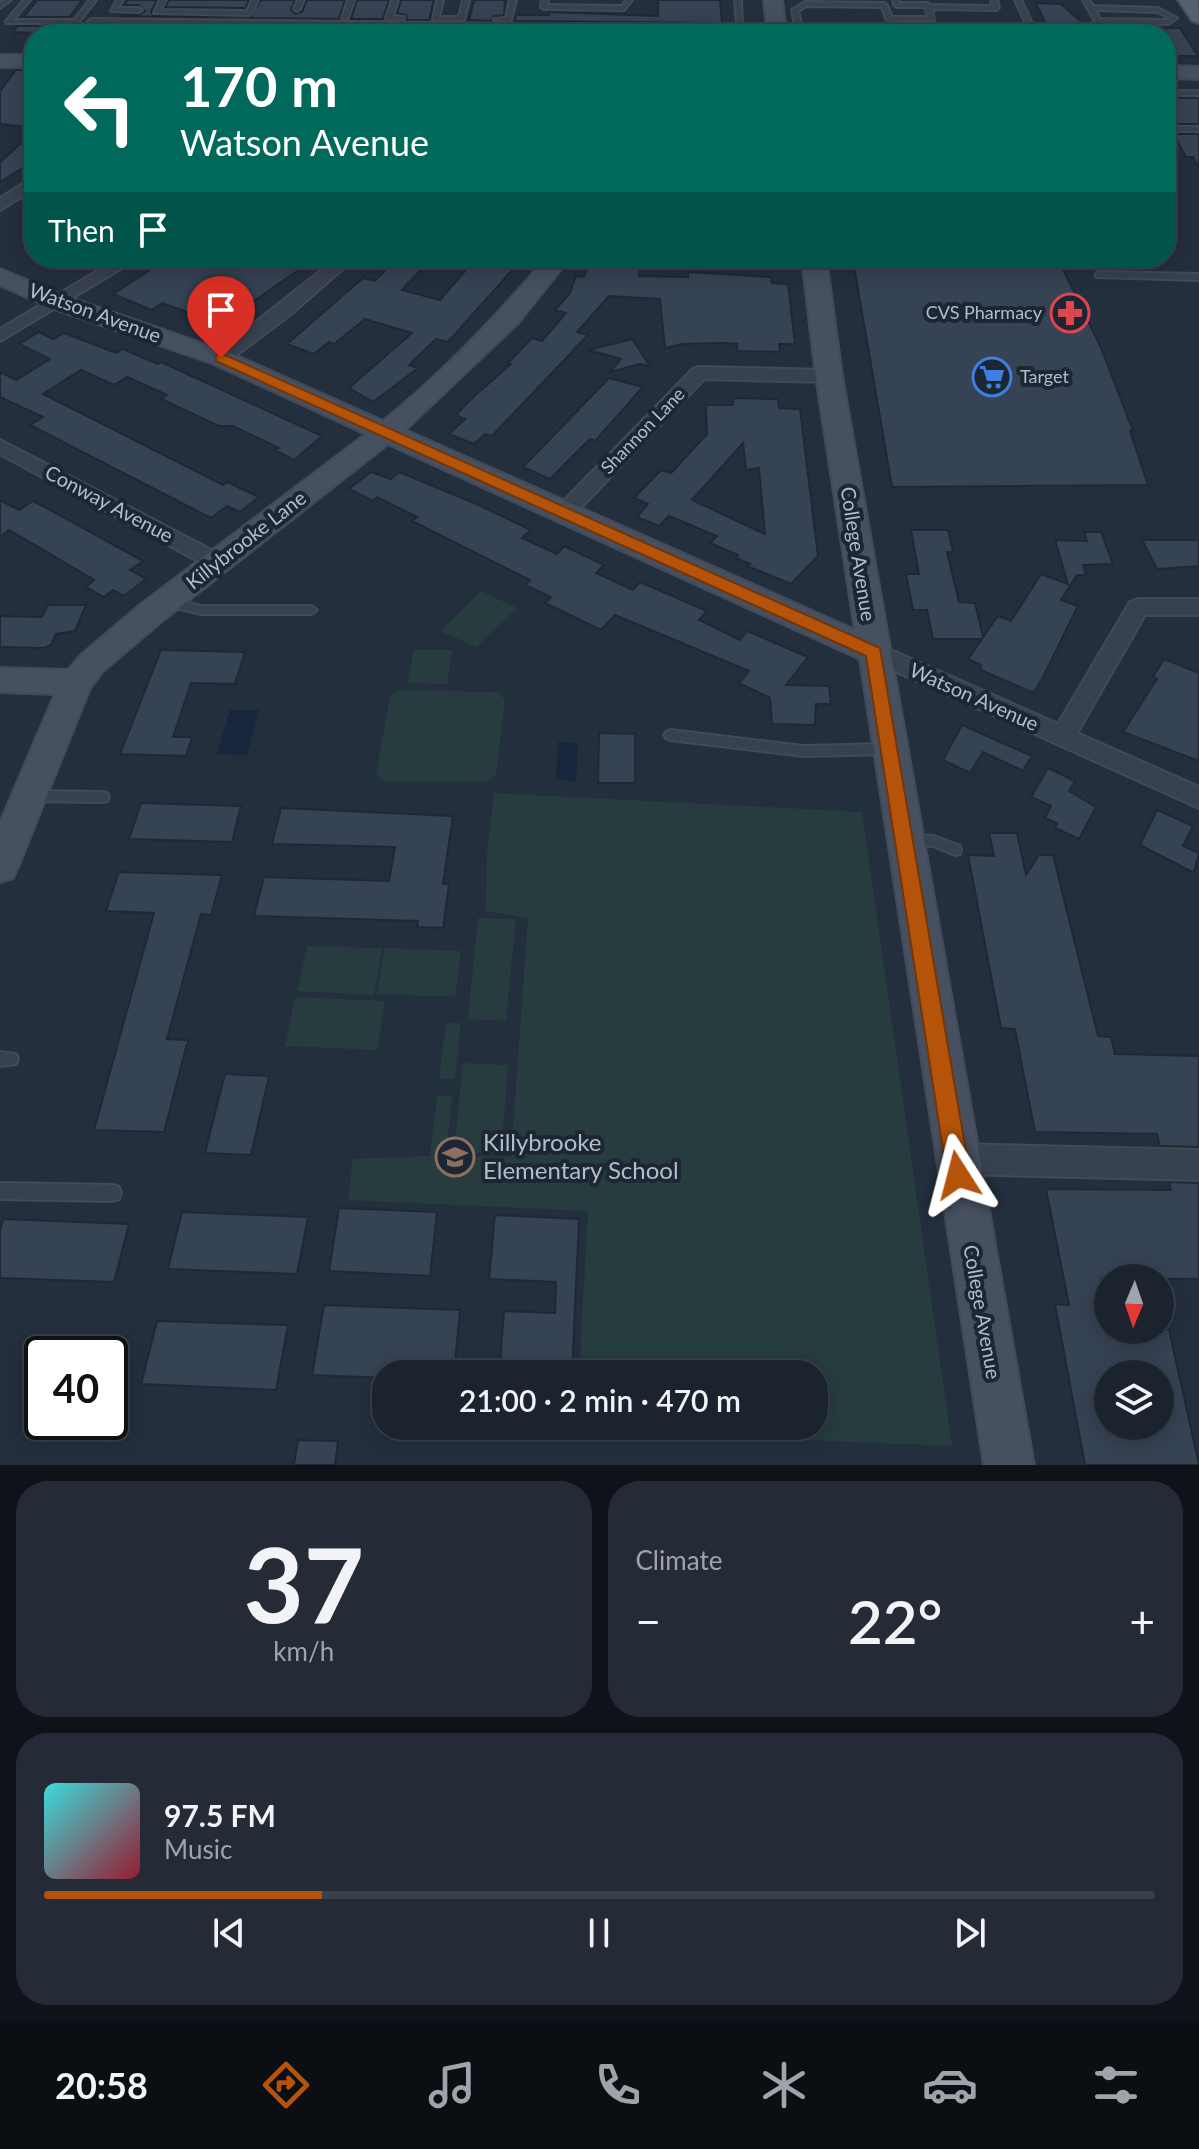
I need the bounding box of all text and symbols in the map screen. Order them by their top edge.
text: 170 m [180,52,338,119]
icon: left [48,56,152,160]
text: Watson Avenue [180,120,429,164]
icon: arrive [131,208,175,252]
text: Then [48,212,115,248]
pin [187,276,255,358]
street label: Watson Avenue [26,277,164,347]
icon: arrive [199,288,243,332]
pharmacy icon: CVS Pharmacy [1049,292,1091,334]
place label: CVS Pharmacy [926,301,1043,323]
supermarket icon: Target [971,356,1013,398]
place label: Target [1020,365,1070,387]
street label: Shannon Lane [596,383,689,478]
street label: Conway Avenue [41,459,178,547]
street label: Killybrooke Lane [181,485,310,594]
street label: College Avenue [837,485,881,623]
street label: Watson Avenue [906,657,1043,735]
place label: Killybrooke Elementary School [483,1127,679,1184]
position arrow [916,1133,1000,1217]
school or university icon: Killybrooke Elementary School [434,1136,476,1178]
street label: College Avenue [959,1243,1007,1381]
north arrow [1094,1264,1174,1344]
map controls [1094,1264,1174,1440]
speed limit sign: 40 [24,1336,128,1440]
button: layers [1094,1360,1174,1440]
text: 21:00 · 2 min · 470 m [459,1382,741,1418]
text: 37 [243,1520,364,1645]
text: Climate [636,1544,722,1576]
text: 22° [848,1585,943,1657]
text: − [636,1595,661,1647]
text: + [1129,1595,1155,1647]
text: km/h [273,1635,334,1667]
text: 97.5 FM [164,1797,276,1833]
text: Music [164,1833,232,1865]
icon: previous [207,1911,251,1955]
icon: pause [577,1911,621,1955]
icon: next [948,1911,992,1955]
icon: directions [258,2057,314,2113]
icon: music [424,2057,480,2113]
icon: phone [590,2057,646,2113]
icon: climate [756,2057,812,2113]
icon: car [922,2057,978,2113]
icon: filters [1088,2057,1144,2113]
text: 20:58 [55,2063,148,2107]

